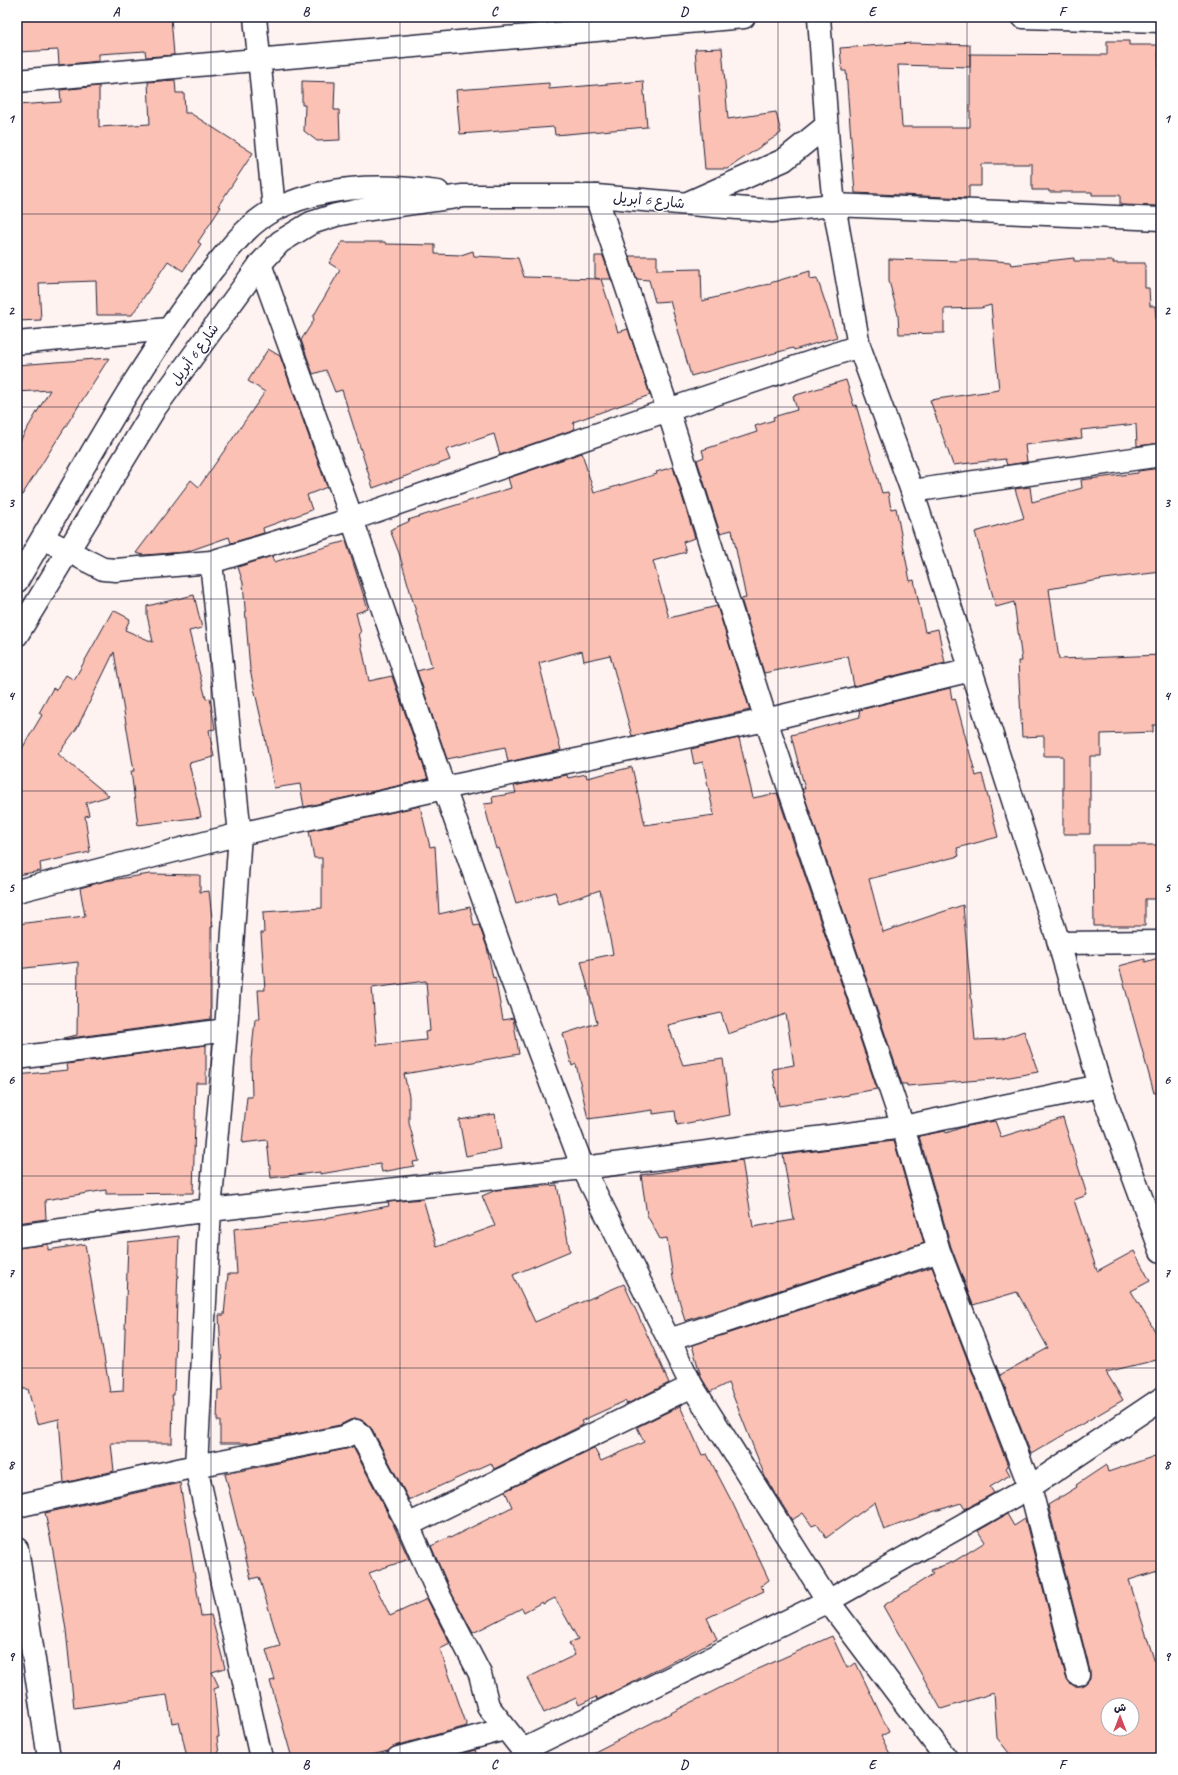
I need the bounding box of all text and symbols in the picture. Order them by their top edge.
text: A [113,4,121,20]
text: B [303,4,311,20]
text: C [491,4,499,20]
text: D [680,4,689,20]
text: E [869,4,878,20]
text: F [1059,4,1068,20]
text: 1 [8,111,16,127]
text: 1 [1164,111,1172,127]
street label: شارع 6 أبريل [612,189,685,213]
text: 2 [8,303,15,319]
text: 2 [1164,303,1171,319]
street label: شارع 6 أبريل [166,320,223,389]
text: 3 [8,495,15,511]
text: 3 [1164,495,1171,511]
text: 4 [8,688,16,704]
text: 4 [1164,688,1172,704]
text: 5 [8,880,15,896]
text: 5 [1164,880,1171,896]
text: 6 [8,1072,15,1088]
text: 6 [1164,1072,1171,1088]
text: 7 [8,1265,15,1281]
text: 7 [1164,1265,1171,1281]
text: 8 [8,1457,16,1473]
text: 8 [1164,1457,1172,1473]
text: 9 [8,1649,15,1665]
text: 9 [1164,1649,1171,1665]
north arrow [1100,1697,1140,1737]
text: ش [1114,1700,1126,1714]
text: A [113,1757,121,1773]
text: B [303,1757,311,1773]
text: C [491,1757,499,1773]
text: D [680,1757,689,1773]
text: E [869,1757,878,1773]
text: F [1059,1757,1068,1773]

